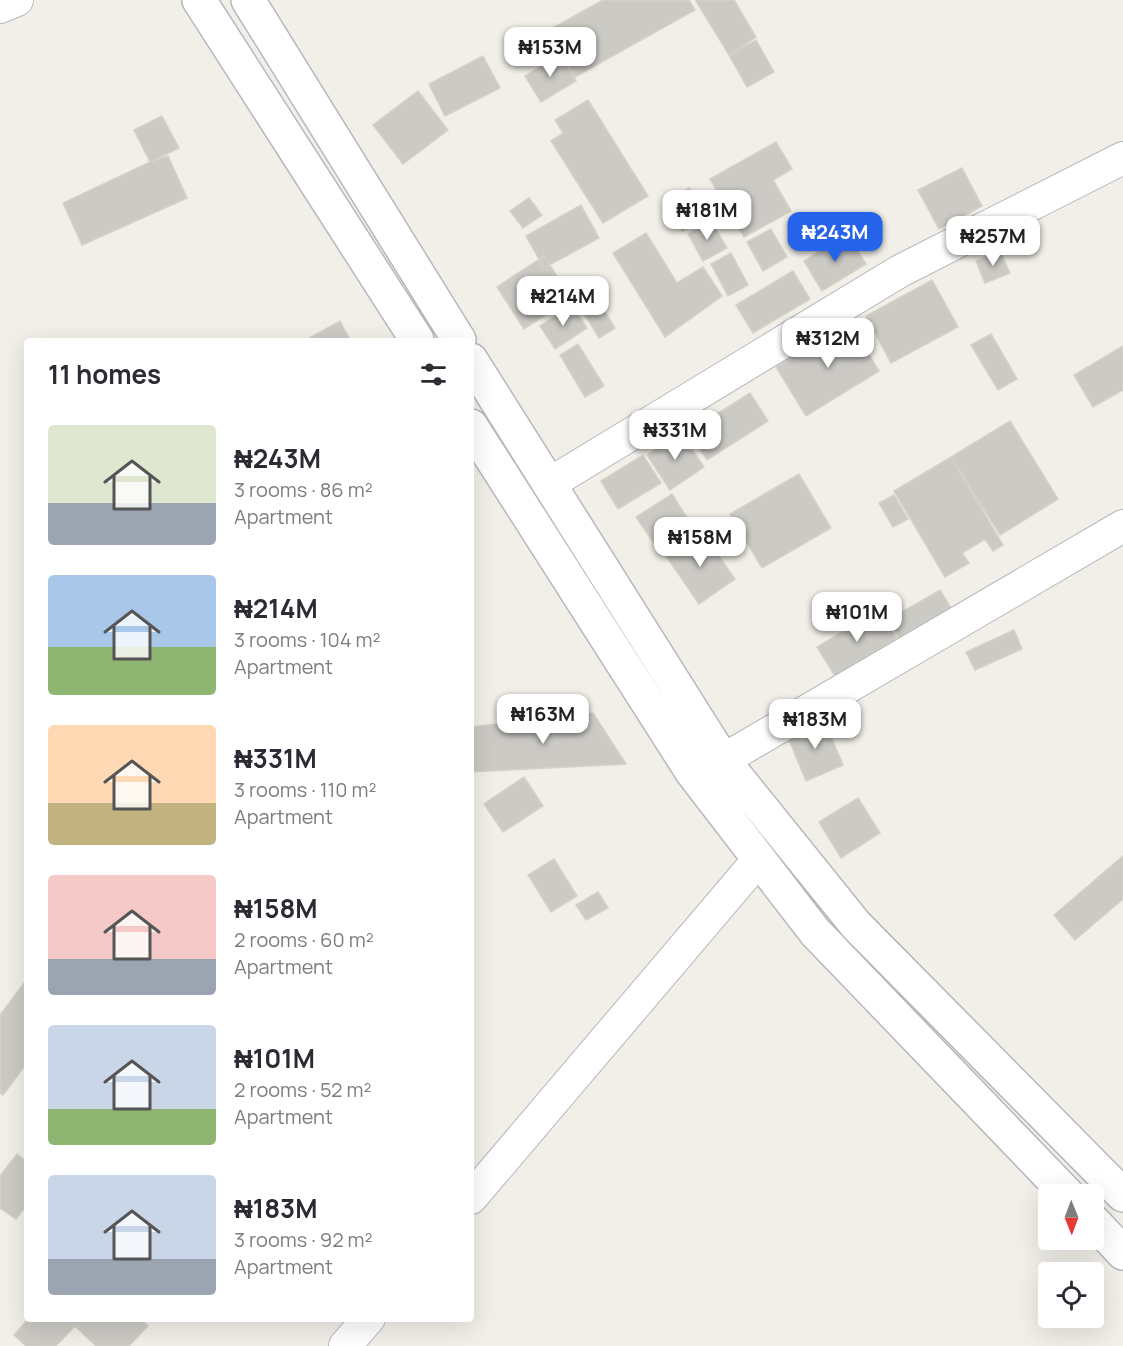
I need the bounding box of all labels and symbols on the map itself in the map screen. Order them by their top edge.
pin: ₦153M [508,27,592,78]
pin: ₦181M [665,190,749,241]
pin: ₦243M [793,212,877,263]
pin: ₦257M [951,216,1035,267]
pin: ₦214M [521,276,605,327]
pin: ₦312M [786,318,870,369]
pin: ₦331M [633,410,717,461]
pin: ₦158M [658,517,742,568]
pin: ₦101M [815,592,899,643]
pin: ₦163M [501,694,585,745]
pin: ₦183M [773,699,857,750]
north arrow [1038,1184,1104,1250]

